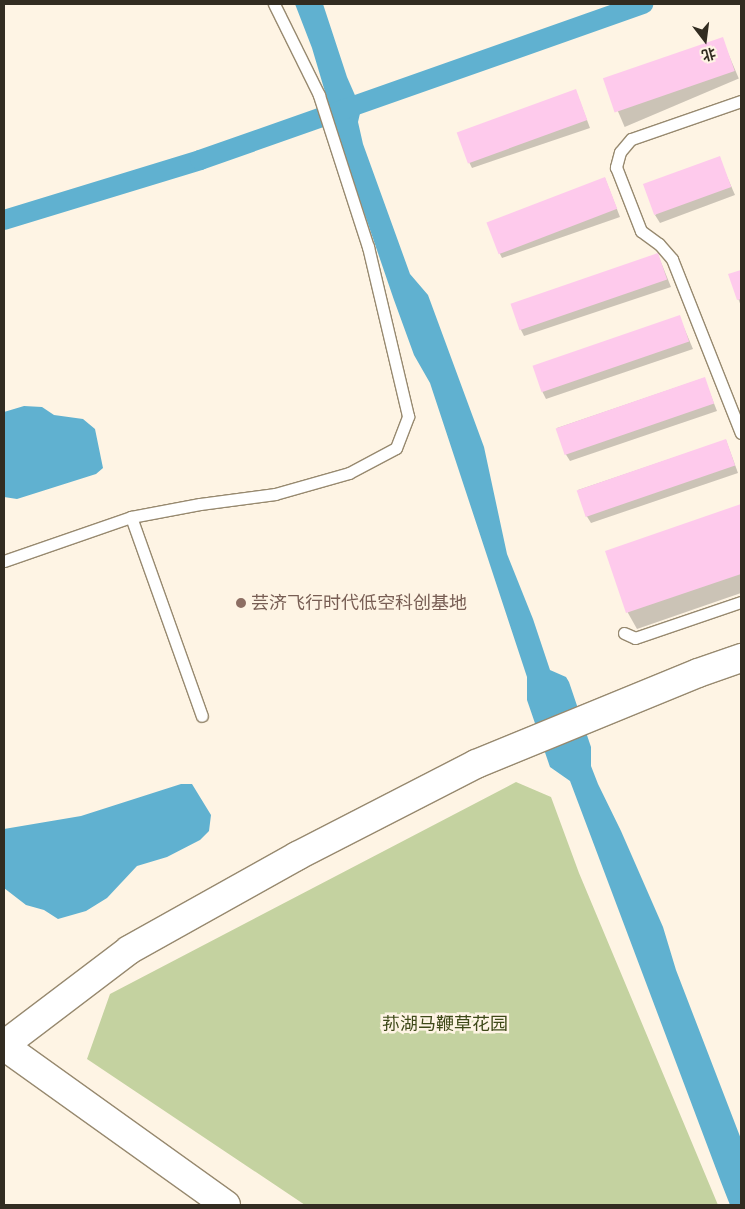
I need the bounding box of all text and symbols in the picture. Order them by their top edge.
north arrow [680,15,730,65]
text: 北 [700,44,718,65]
place label: 芸济飞行时代低空科创基地 [251,592,467,614]
marker: 芸济飞行时代低空科创基地 [235,597,247,609]
park label: 荪湖马鞭草花园 [382,1013,508,1035]

